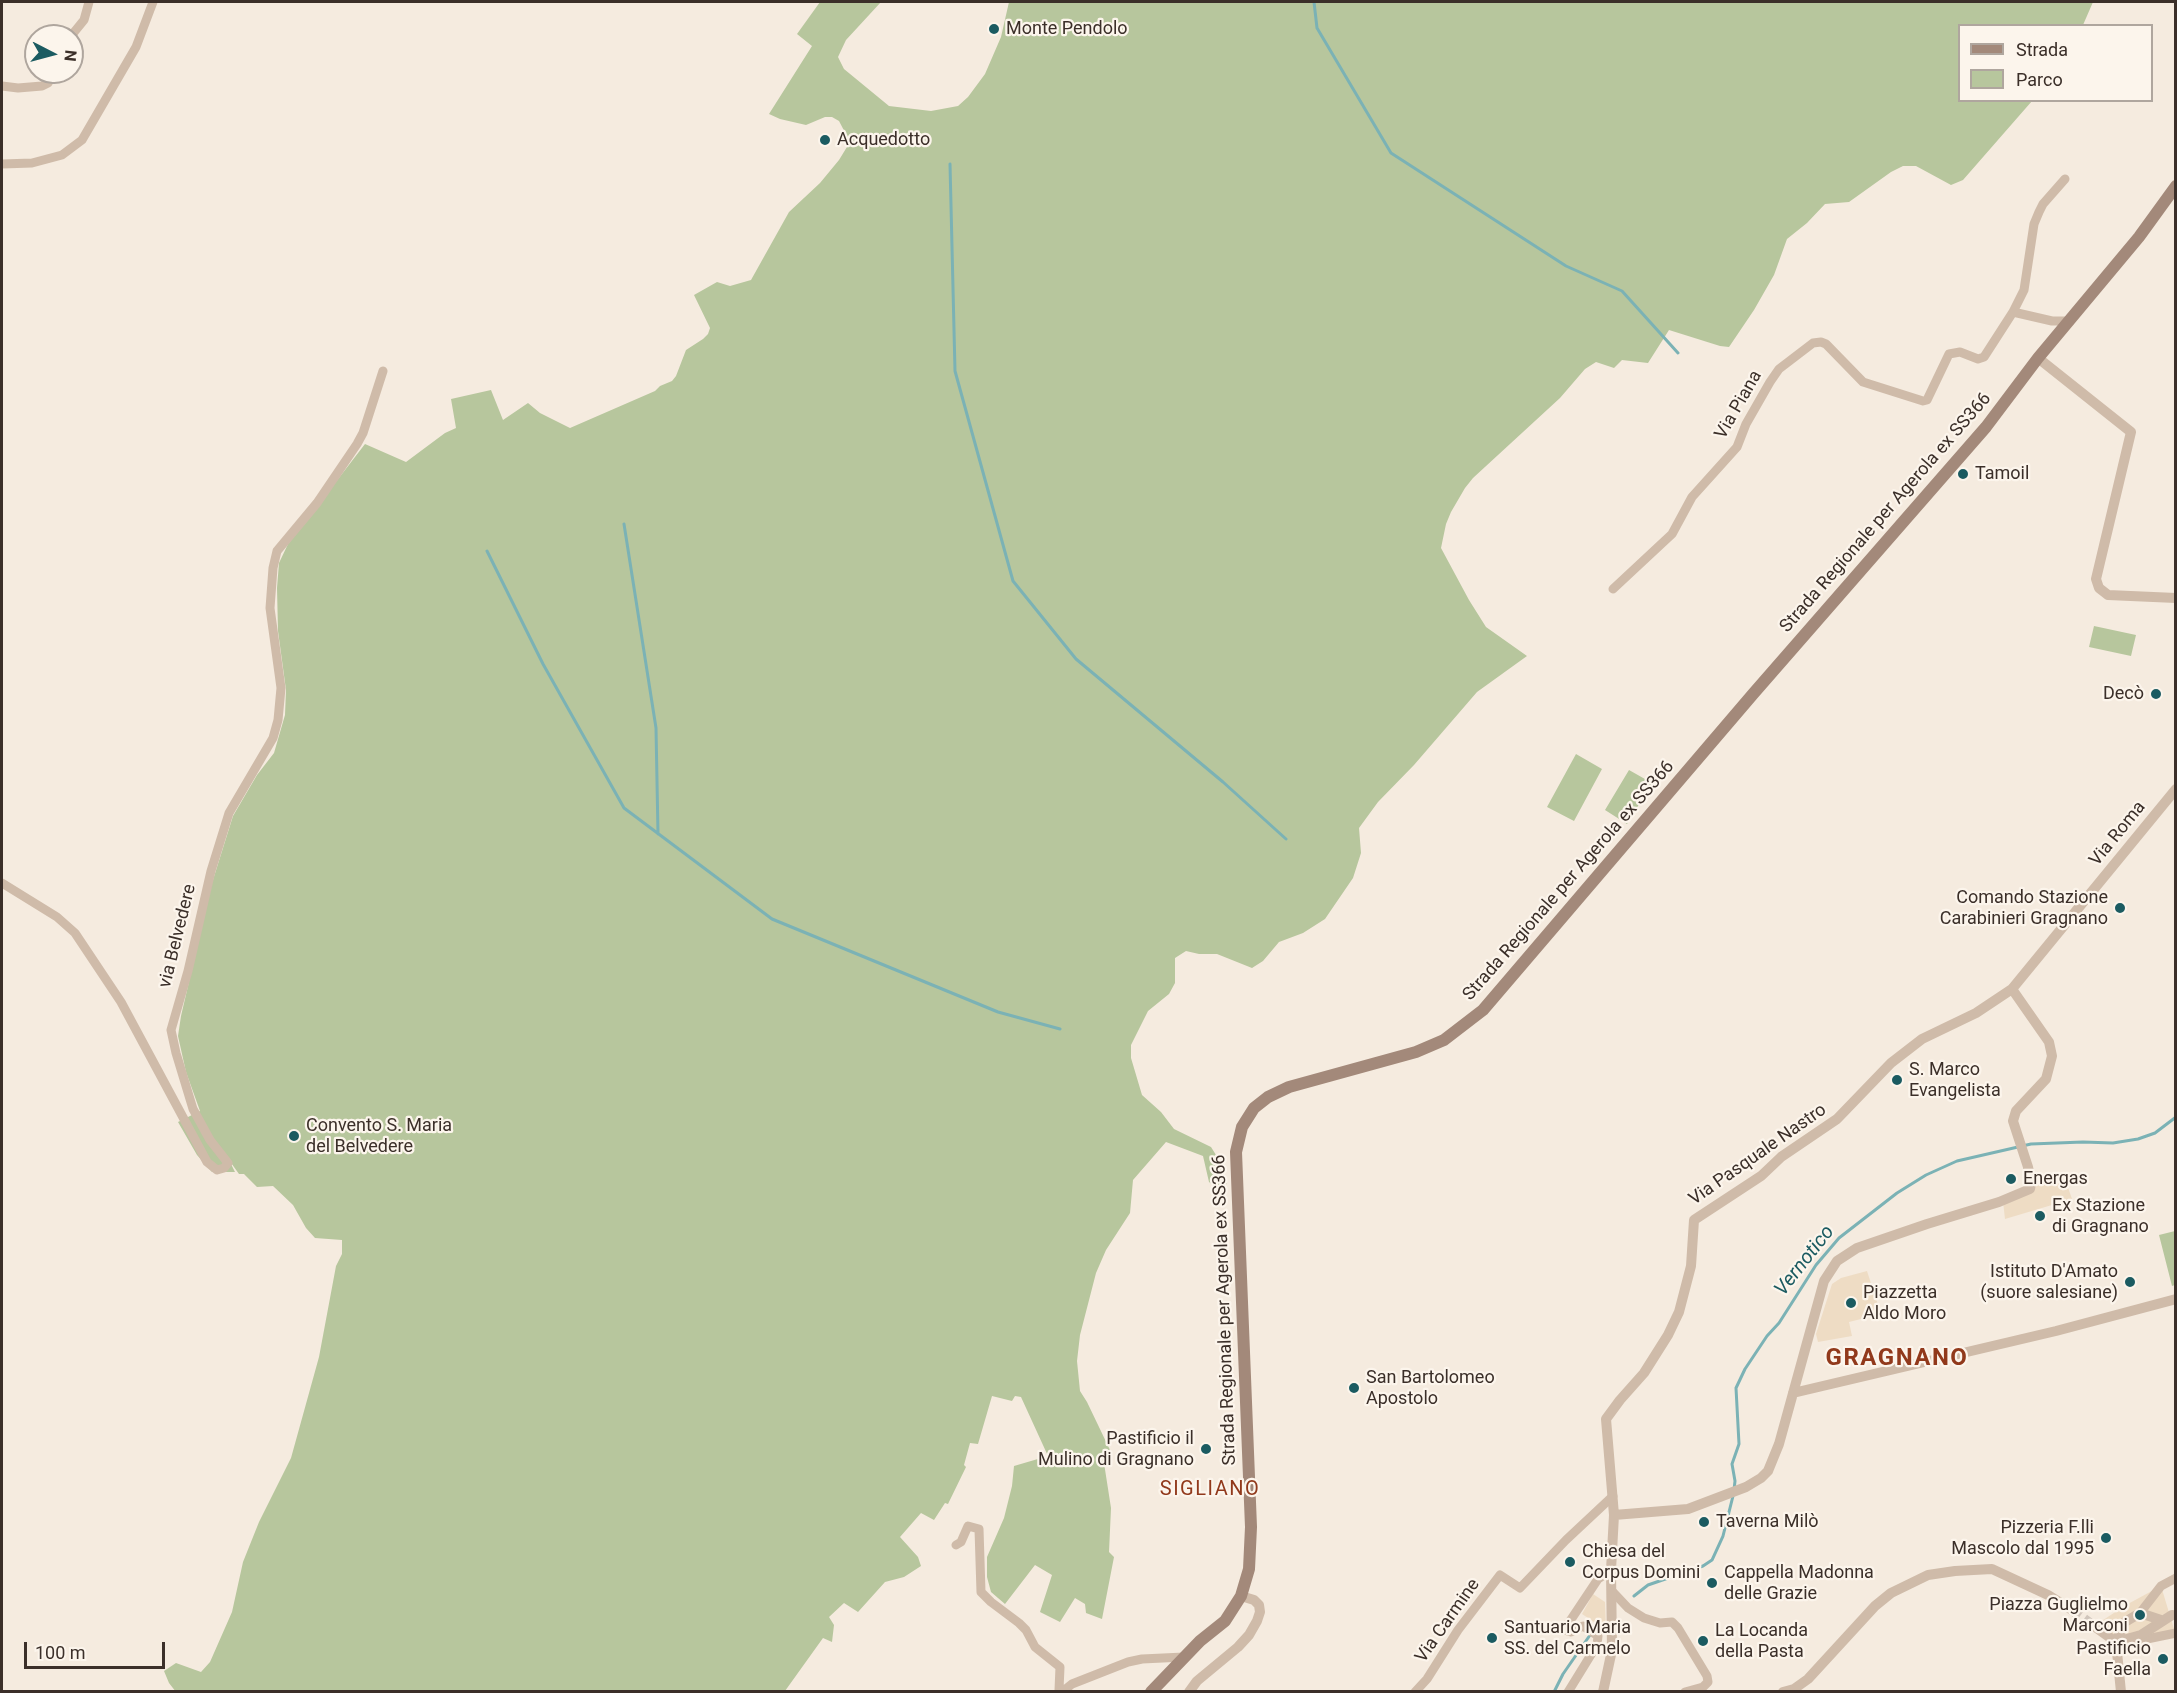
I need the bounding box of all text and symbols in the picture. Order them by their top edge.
place label: Monte Pendolo [1006,18,1128,40]
marker: Monte Pendolo [987,22,1001,36]
north arrow [24,24,84,84]
legend [1958,24,2153,102]
text: Strada [2016,39,2068,60]
text: N [60,49,80,62]
text: Parco [2016,69,2063,90]
place label: Acquedotto [837,129,930,151]
marker: Acquedotto [818,133,832,147]
street label: Via Piana [1711,367,1767,443]
street label: Strada Regionale per Agerola ex SS366 [1776,389,1996,637]
place label: Tamoil [1975,463,2029,485]
marker: Tamoil [1956,467,1970,481]
place label: Decò [2103,683,2144,705]
marker: Decò [2149,687,2163,701]
street label: Strada Regionale per Agerola ex SS366 [1459,757,1679,1005]
street label: Via Roma [2085,797,2151,871]
street label: via Belvedere [155,882,201,990]
place label: Comando Stazione Carabinieri Gragnano [1940,887,2108,930]
marker: Comando Stazione Carabinieri Gragnano [2113,901,2127,915]
place label: S. Marco Evangelista [1909,1059,2001,1102]
marker: S. Marco Evangelista [1890,1073,1904,1087]
street label: Via Pasquale Nastro [1685,1099,1831,1211]
place label: Convento S. Maria del Belvedere [306,1115,452,1158]
marker: Convento S. Maria del Belvedere [287,1129,301,1143]
street label: Strada Regionale per Agerola ex SS366 [1209,1154,1241,1466]
place label: Energas [2023,1168,2088,1190]
marker: Energas [2004,1172,2018,1186]
place label: Ex Stazione di Gragnano [2052,1195,2149,1238]
marker: Ex Stazione di Gragnano [2033,1209,2047,1223]
water label: Vernotico [1770,1221,1840,1301]
place label: Istituto D'Amato (suore salesiane) [1980,1261,2118,1304]
marker: Istituto D'Amato (suore salesiane) [2123,1275,2137,1289]
place label: Piazzetta Aldo Moro [1863,1282,1946,1324]
marker: Piazzetta Aldo Moro [1844,1296,1858,1310]
district label: GRAGNANO [1826,1345,1968,1373]
place label: San Bartolomeo Apostolo [1366,1367,1495,1410]
marker: San Bartolomeo Apostolo [1347,1381,1361,1395]
place label: Pastificio il Mulino di Gragnano [1038,1428,1194,1470]
marker: Pastificio il Mulino di Gragnano [1199,1442,1213,1456]
district label: SIGLIANO [1160,1478,1260,1502]
place label: Taverna Milò [1716,1511,1819,1533]
marker: Taverna Milò [1697,1515,1711,1529]
place label: Pizzeria F.lli Mascolo dal 1995 [1951,1517,2094,1559]
marker: Pizzeria F.lli Mascolo dal 1995 [2099,1531,2113,1545]
place label: Chiesa del Corpus Domini [1582,1541,1700,1584]
marker: Chiesa del Corpus Domini [1563,1555,1577,1569]
place label: Cappella Madonna delle Grazie [1724,1562,1874,1604]
street label: Via Carmine [1411,1575,1485,1667]
marker: Cappella Madonna delle Grazie [1705,1576,1719,1590]
place label: Piazza Guglielmo Marconi [1989,1594,2128,1636]
marker: Piazza Guglielmo Marconi [2133,1608,2147,1622]
place label: Santuario Maria SS. del Carmelo [1504,1617,1631,1660]
place label: La Locanda della Pasta [1715,1620,1808,1662]
scale bar [27,1630,168,1668]
marker: Santuario Maria SS. del Carmelo [1485,1631,1499,1645]
marker: La Locanda della Pasta [1696,1634,1710,1648]
place label: Pastificio Faella [2076,1638,2151,1680]
text: 100 m [35,1642,86,1663]
marker: Pastificio Faella [2156,1652,2170,1666]

